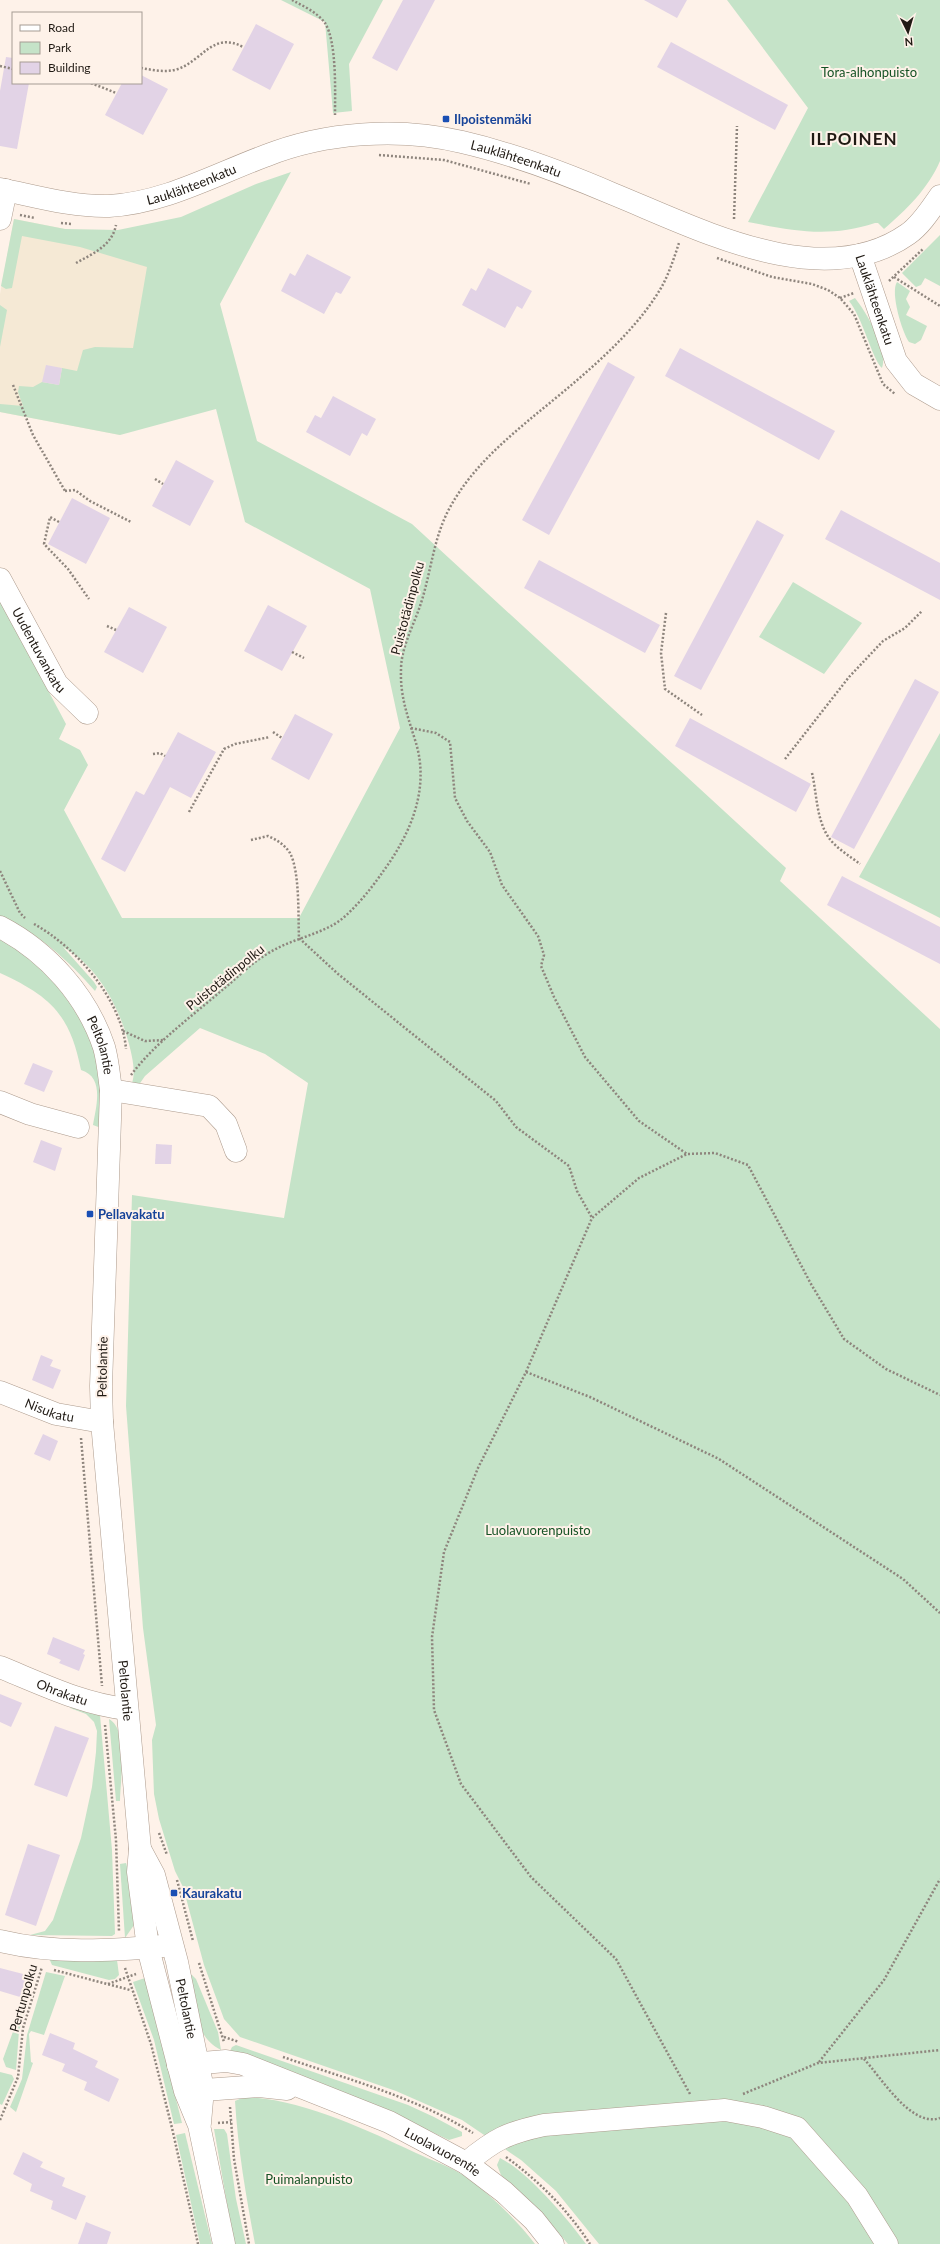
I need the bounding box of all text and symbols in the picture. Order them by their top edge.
legend [12,12,142,84]
north arrow [888,12,928,52]
text: Road [48,20,75,35]
text: N [904,36,914,49]
text: Park [48,40,72,55]
text: Building [48,60,91,75]
park label: Tora-alhonpuisto [821,64,917,80]
place label: Ilpoistenmäki [454,111,532,127]
marker: Ilpoistenmäki [441,114,451,124]
district label: ILPOINEN [810,128,898,149]
street label: Lauklähteenkatu [469,136,564,180]
street label: Lauklähteenkatu [145,160,238,208]
street label: Lauklähteenkatu [852,252,898,347]
street label: Puistotädinpolku [387,560,427,656]
street label: Uudentuvankatu [9,605,69,696]
street label: Puistotädinpolku [183,941,267,1013]
street label: Peltolantie [84,1013,117,1076]
place label: Pellavakatu [98,1206,165,1222]
marker: Pellavakatu [85,1209,95,1219]
street label: Peltolantie [93,1336,111,1398]
street label: Nisukatu [23,1395,75,1425]
park label: Luolavuorenpuisto [485,1522,591,1538]
street label: Peltolantie [115,1659,137,1722]
street label: Ohrakatu [34,1675,90,1709]
place label: Kaurakatu [182,1885,242,1901]
marker: Kaurakatu [169,1888,179,1898]
street label: Pertunpolku [6,1962,40,2034]
street label: Peltolantie [173,1977,201,2040]
street label: Luolavuorentie [402,2124,484,2180]
park label: Puimalanpuisto [265,2171,353,2187]

